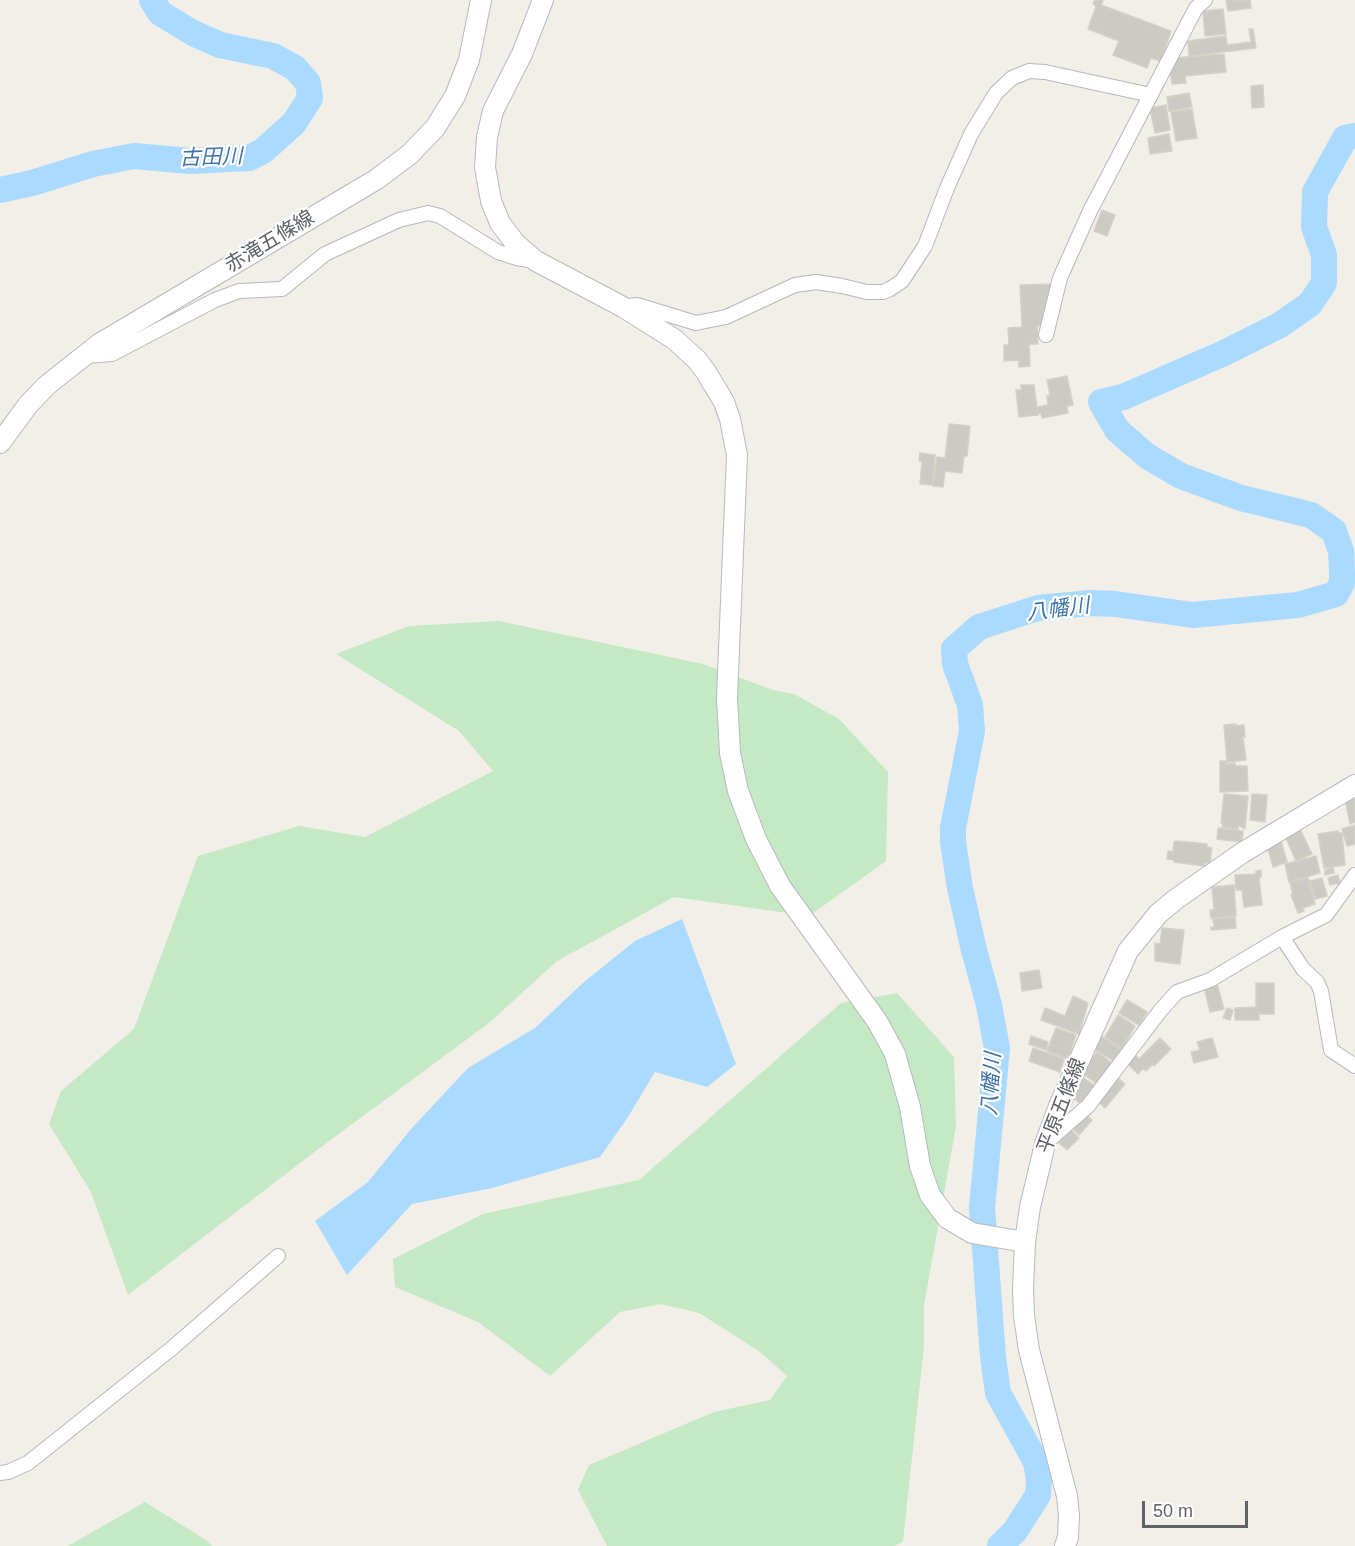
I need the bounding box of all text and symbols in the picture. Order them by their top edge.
water label: 古田川 [179,144,243,172]
street label: 赤滝五條線 [221,206,319,278]
water label: 八幡川 [1025,594,1091,626]
water label: 八幡川 [977,1052,1007,1116]
street label: 平原五條線 [1033,1055,1091,1157]
scale bar [1145,1489,1252,1527]
text: 50 m [1153,1501,1193,1521]

